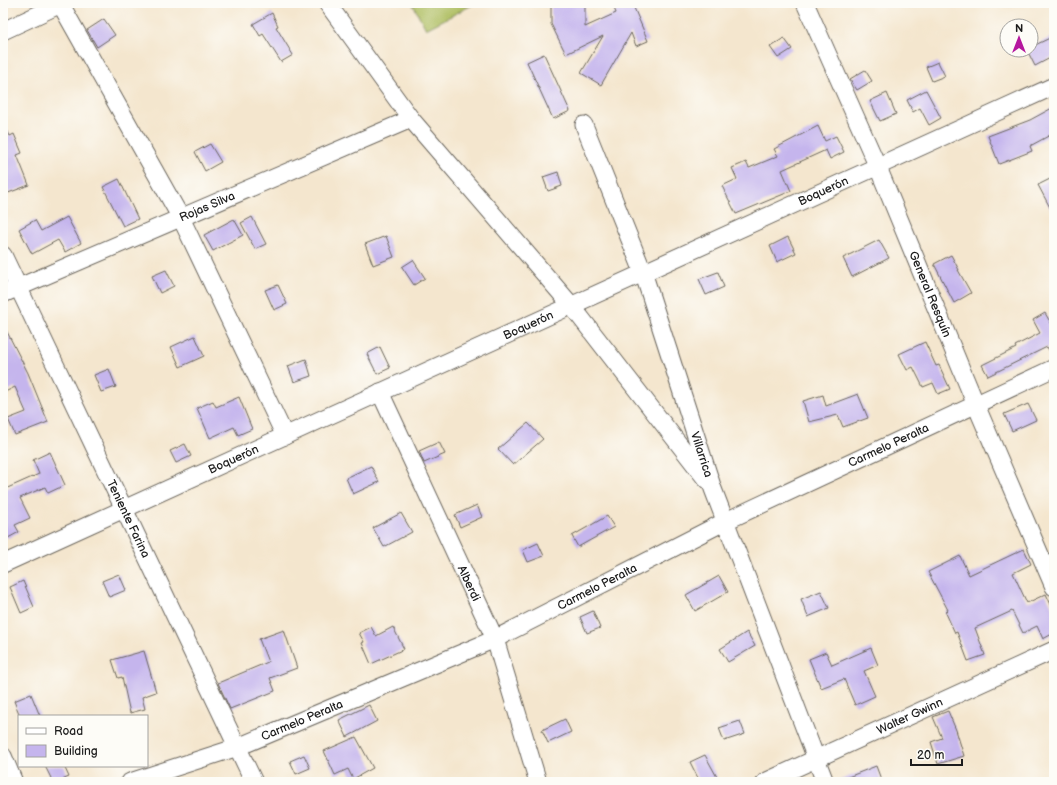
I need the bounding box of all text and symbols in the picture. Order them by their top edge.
north arrow [999,18,1039,58]
text: N [1015,22,1023,35]
street label: Boquerón [796,173,851,209]
street label: Rojas Silva [177,188,237,225]
street label: General Resquín [905,249,954,340]
street label: Boquerón [501,308,556,344]
street label: Carmelo Peralta [846,420,932,471]
street label: Villarrica [687,430,716,479]
street label: Boquerón [206,442,261,478]
street label: Teniente Farina [103,477,153,560]
street label: Carmelo Peralta [555,561,640,614]
street label: Alberdi [454,563,483,604]
street label: Walter Gwinn [874,695,946,738]
street label: Carmelo Peralta [259,697,346,744]
legend [18,715,148,767]
text: Road [54,724,83,739]
scale bar [911,741,962,767]
text: Building [54,744,98,759]
text: 20 m [917,748,944,763]

